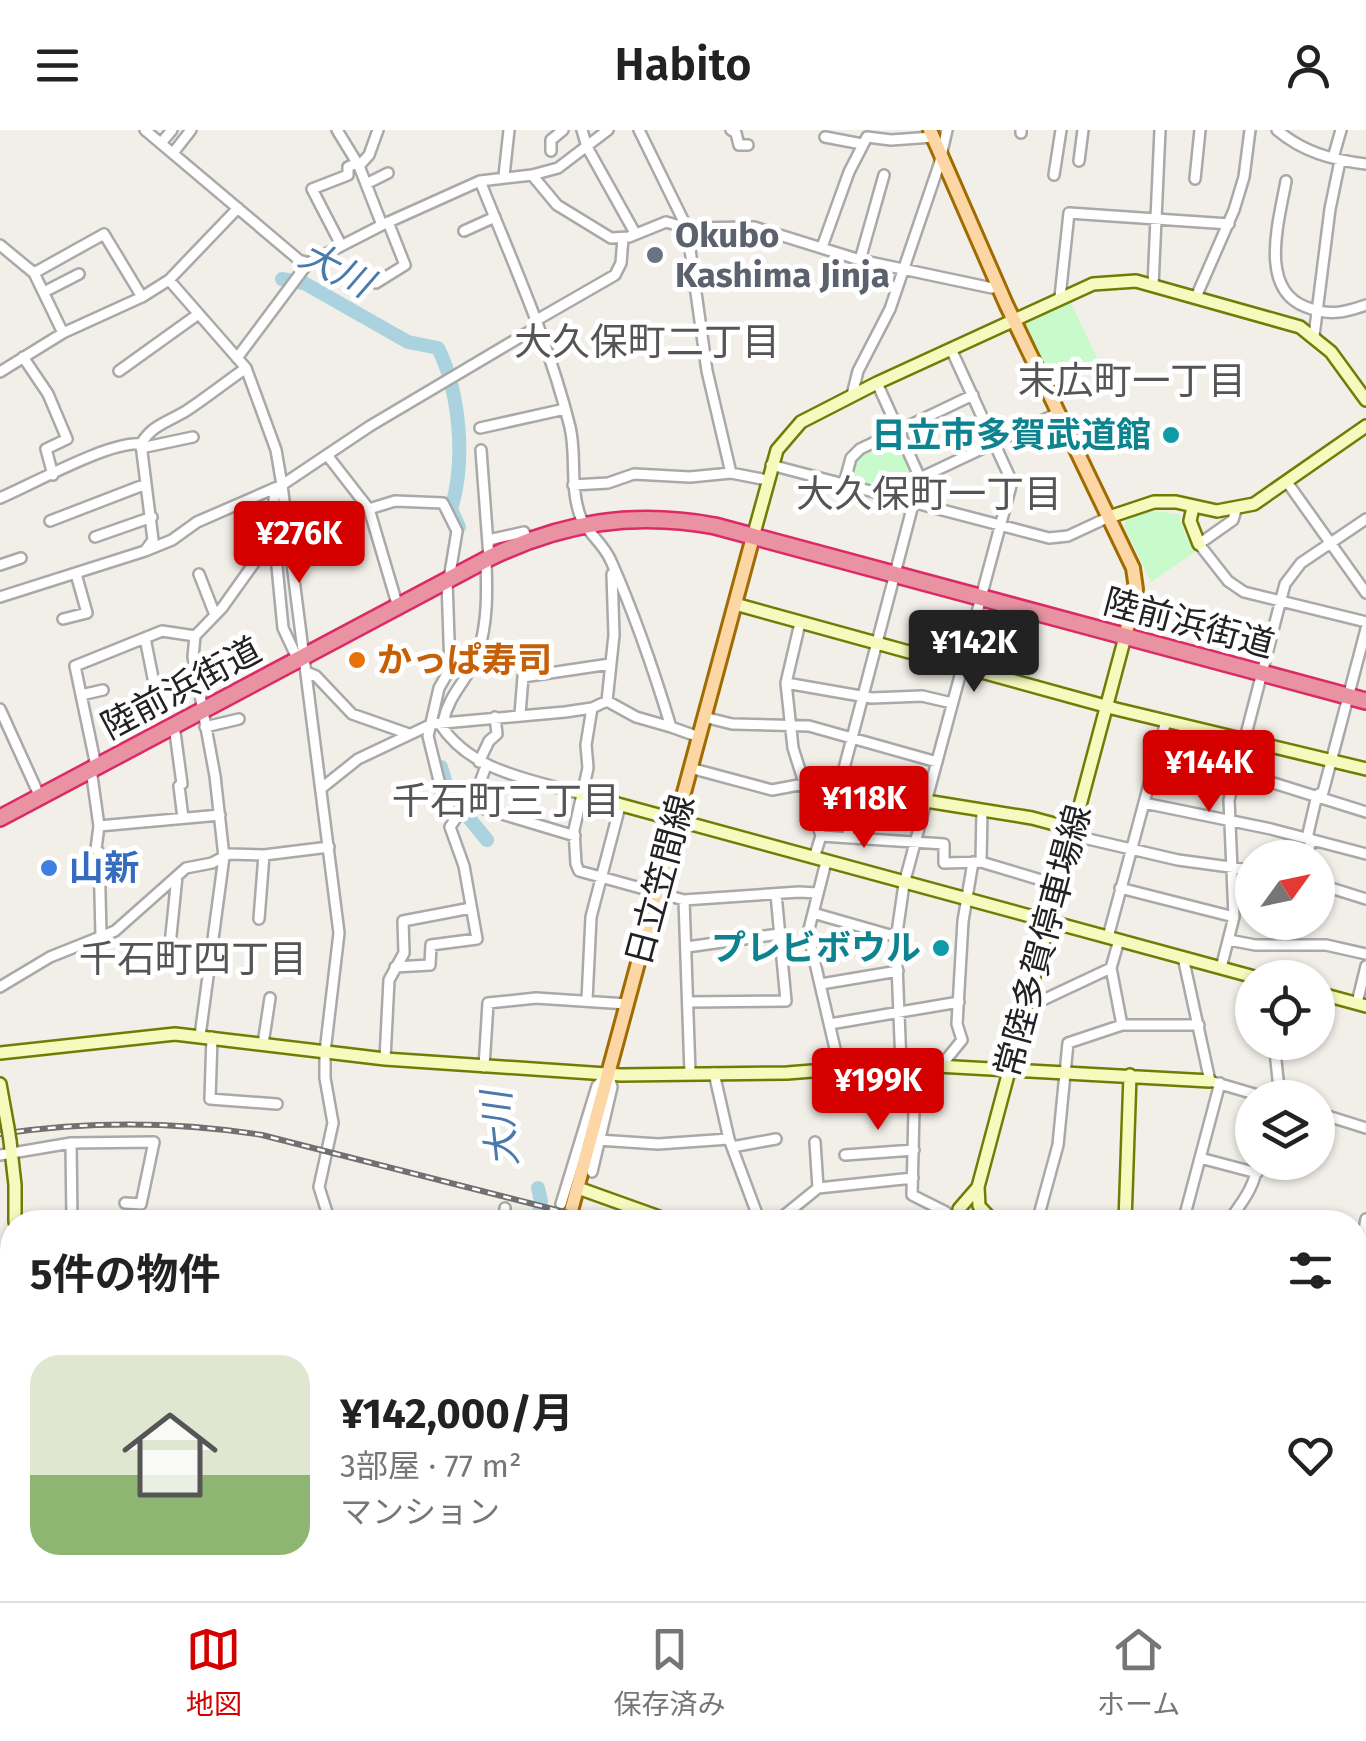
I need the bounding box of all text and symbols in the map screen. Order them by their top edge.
icon: menu [30,38,85,93]
text: Habito [615,38,751,92]
icon: person [1281,38,1336,93]
place label: Okubo Kashima Jinja [675,214,890,296]
water label: 大川 [292,231,384,309]
marker: Okubo Kashima Jinja [644,244,666,266]
district label: 大久保町二丁目 [514,319,780,365]
district label: 末広町一丁目 [1018,358,1246,404]
place label: 日立市多賀武道館 [871,414,1151,456]
marker: 日立市多賀武道館 [1160,424,1182,446]
district label: 大久保町一丁目 [796,471,1062,517]
pin: ¥276K [229,501,369,586]
text: ¥276K [256,514,342,552]
street label: 陸前浜街道 [1099,580,1279,666]
pin: ¥142K [904,610,1044,695]
text: ¥142K [931,623,1017,661]
street label: 陸前浜街道 [94,628,268,748]
place label: かっぱ寿司 [377,639,552,681]
marker: かっぱ寿司 [346,649,368,671]
pin: ¥144K [1139,730,1279,815]
text: ¥144K [1165,743,1253,781]
pin: ¥118K [794,766,934,851]
district label: 千石町三丁目 [392,778,620,824]
text: ¥118K [821,779,907,817]
street label: 日立笠間線 [617,790,703,970]
street label: 常陸多賀停車場線 [986,800,1100,1082]
north arrow [1235,840,1335,940]
map controls [1235,840,1335,1180]
place label: 山新 [69,847,139,889]
marker: 山新 [38,857,60,879]
place label: プレビボウル [711,927,921,969]
district label: 千石町四丁目 [79,936,307,982]
marker: プレビボウル [930,937,952,959]
button: locate [1235,960,1335,1060]
pin: ¥199K [808,1048,948,1133]
text: ¥199K [834,1061,922,1099]
button: layers [1235,1080,1335,1180]
water label: 大川 [473,1085,527,1169]
icon: filters [1283,1243,1338,1298]
text: 5件の物件 [30,1250,221,1300]
text: ¥142,000/月 [340,1389,574,1439]
icon: home [110,1395,230,1515]
icon: heart [1283,1428,1338,1483]
text: 3部屋 · 77 m² [340,1447,522,1485]
text: マンション [340,1493,500,1531]
tab: 地図 [186,1622,242,1722]
tab: 保存済み [613,1622,725,1722]
tab: ホーム [1097,1622,1180,1722]

